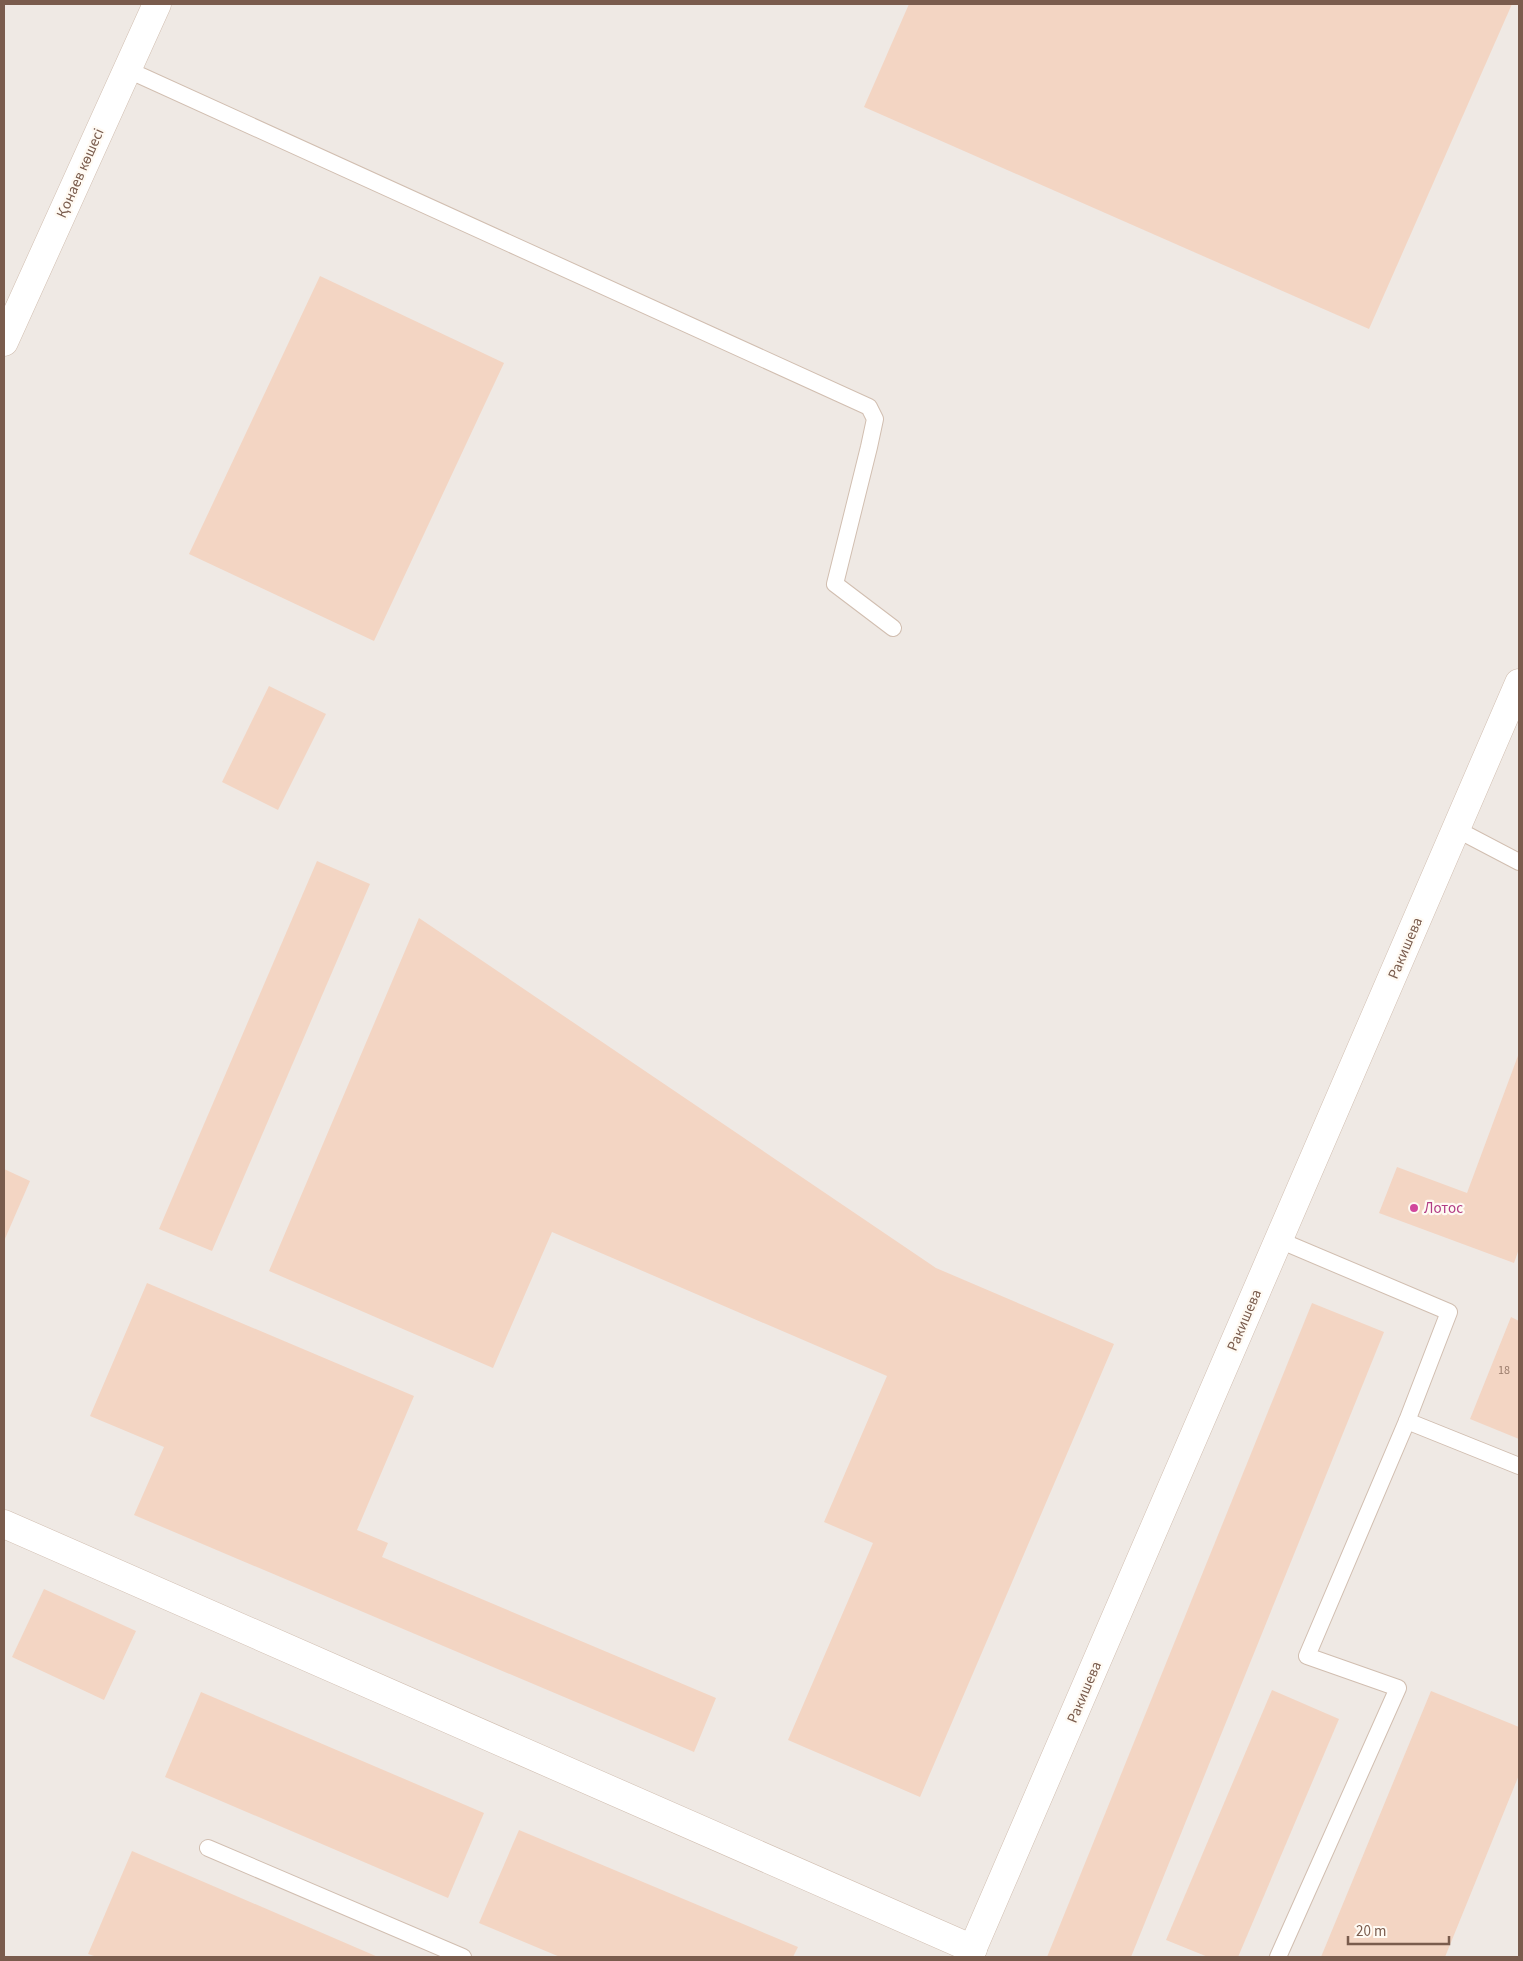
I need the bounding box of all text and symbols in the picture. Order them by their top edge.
street label: Қонаев көшесі [51,125,110,221]
street label: Ракишева [1383,914,1428,982]
place label: Лотос [1424,1198,1463,1219]
marker: Лотос [1408,1202,1420,1214]
street label: Ракишева [1222,1286,1267,1354]
house number: 18 [1498,1362,1510,1379]
street label: Ракишева [1062,1658,1107,1726]
scale bar [1348,1914,1449,1946]
text: 20 m [1356,1921,1386,1942]

